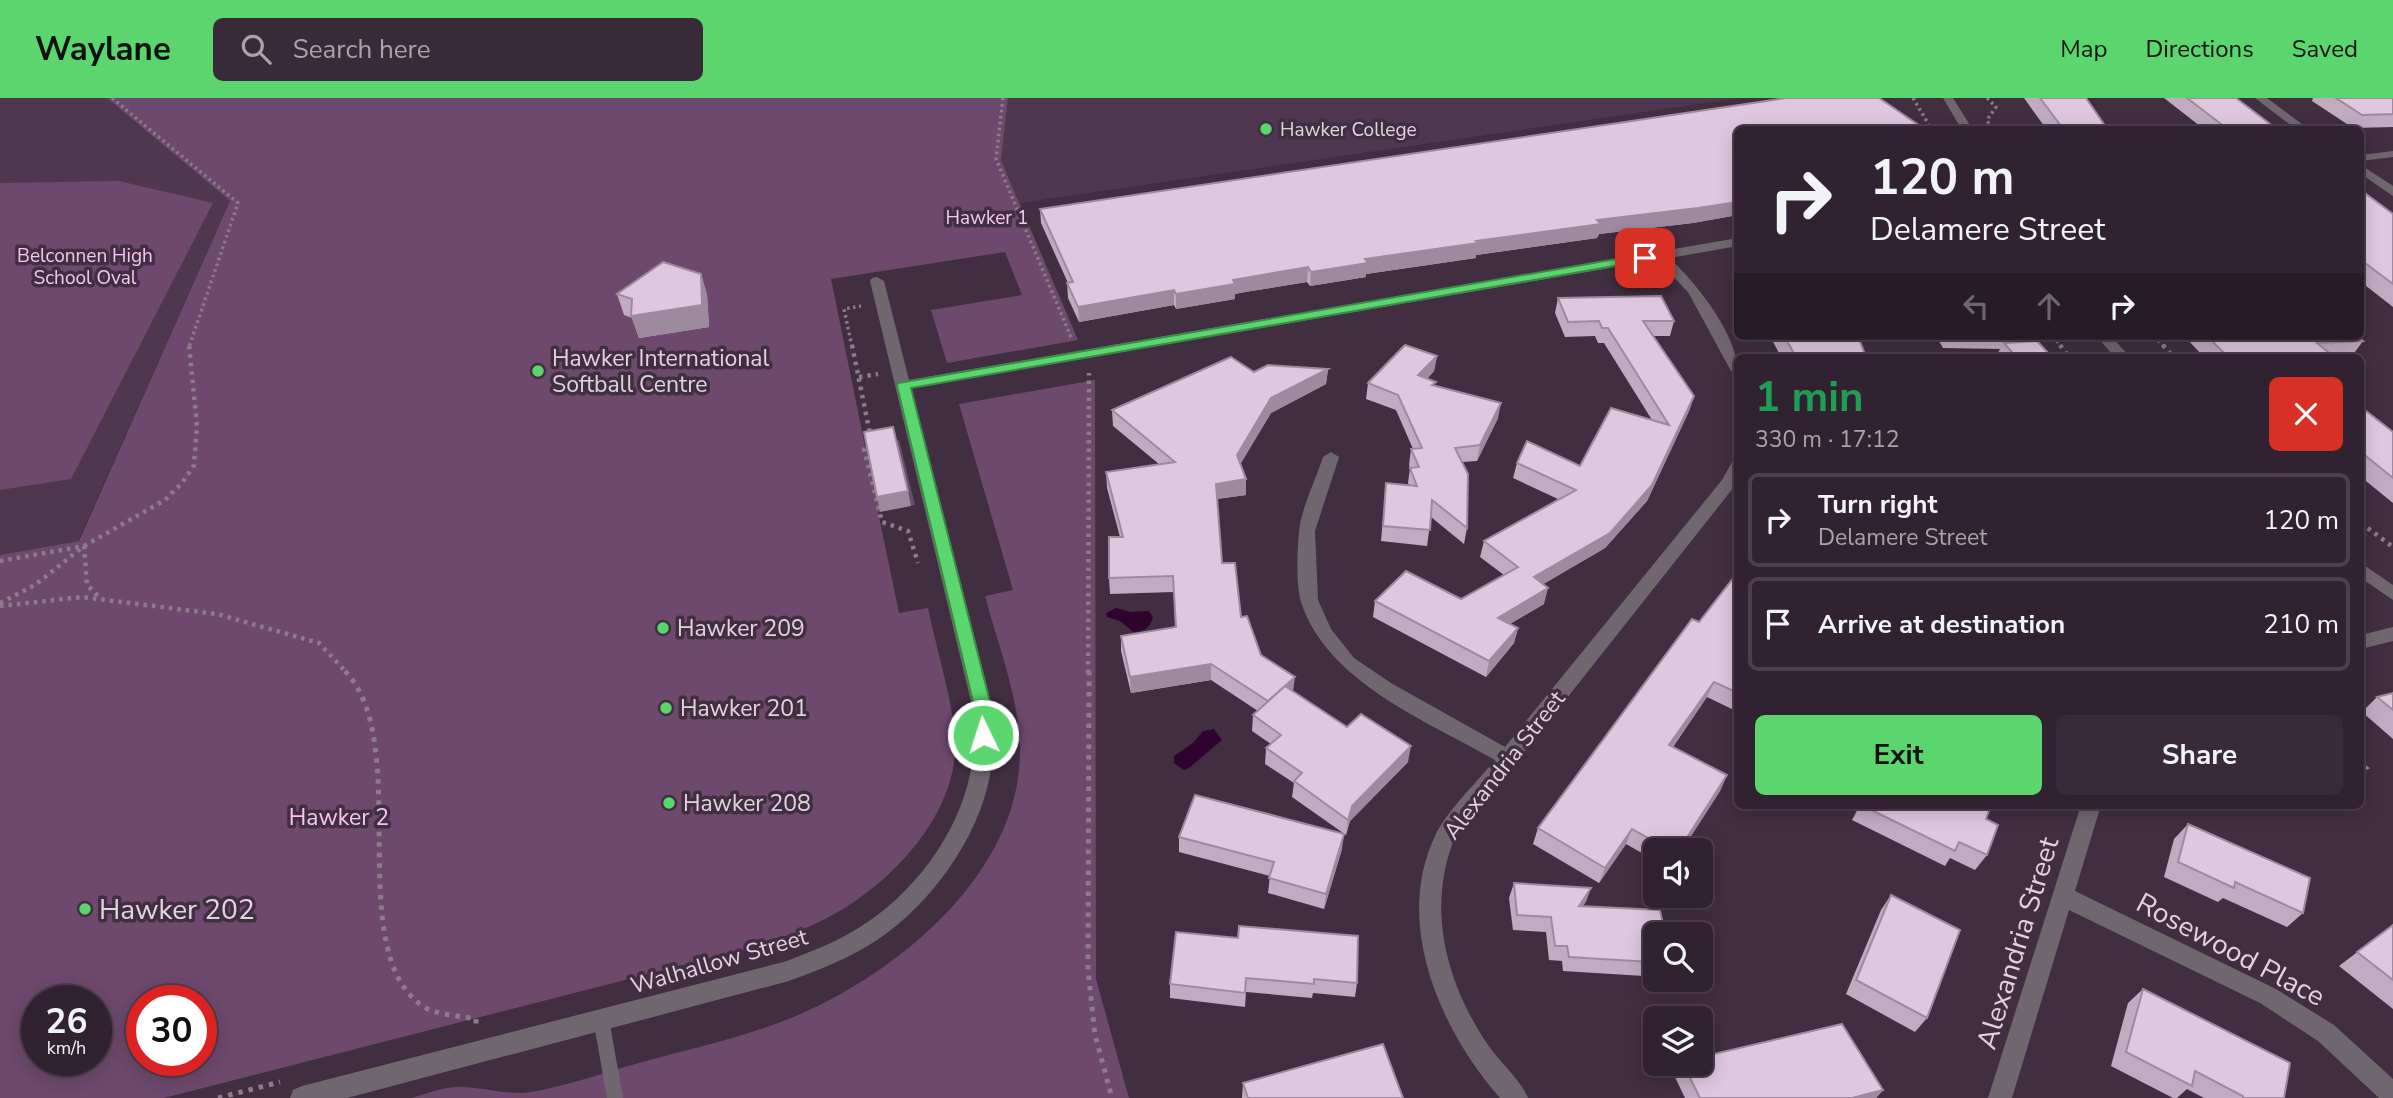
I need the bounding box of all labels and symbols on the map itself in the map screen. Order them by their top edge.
place label: Hawker College [1280,117,1417,143]
marker: Hawker College [1258,121,1274,137]
park label: Hawker 1 [946,205,1028,231]
pin [1615,228,1675,288]
park label: Belconnen High School Oval [17,243,153,291]
place label: Hawker International Softball Centre [552,343,770,400]
marker: Hawker International Softball Centre [530,363,546,379]
place label: Hawker 209 [677,613,805,644]
marker: Hawker 209 [655,620,671,636]
street label: Alexandria Street [1437,684,1573,846]
place label: Hawker 201 [680,693,808,724]
position arrow [946,698,1020,772]
marker: Hawker 201 [658,700,674,716]
place label: Hawker 208 [683,788,811,819]
marker: Hawker 208 [661,795,677,811]
park label: Hawker 2 [289,802,389,833]
street label: Alexandria Street [1968,832,2068,1054]
street label: Rosewood Place [2130,884,2332,1016]
place label: Hawker 202 [99,891,255,929]
marker: Hawker 202 [77,901,93,917]
street label: Walhallow Street [627,921,812,1002]
speed limit sign: 30 [126,985,217,1076]

